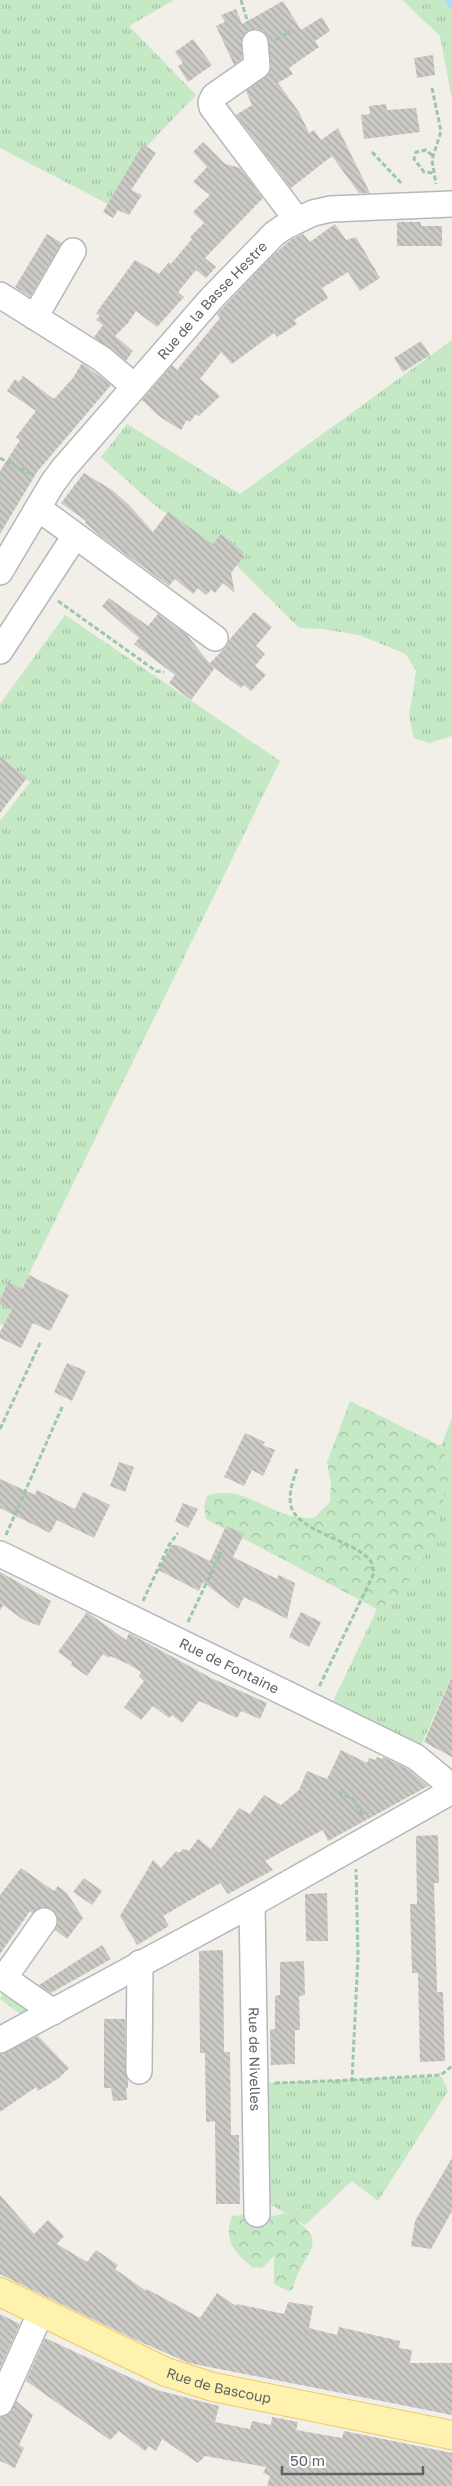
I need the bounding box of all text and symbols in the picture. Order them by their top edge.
street label: Rue de la Basse Hestre [153,237,270,363]
street label: Rue de Fontaine [177,1634,282,1697]
street label: Rue de Nivelles [246,2007,264,2111]
street label: Rue de Bascoup [164,2364,273,2406]
scale bar [282,2444,423,2476]
text: 50 m [290,2451,325,2469]

